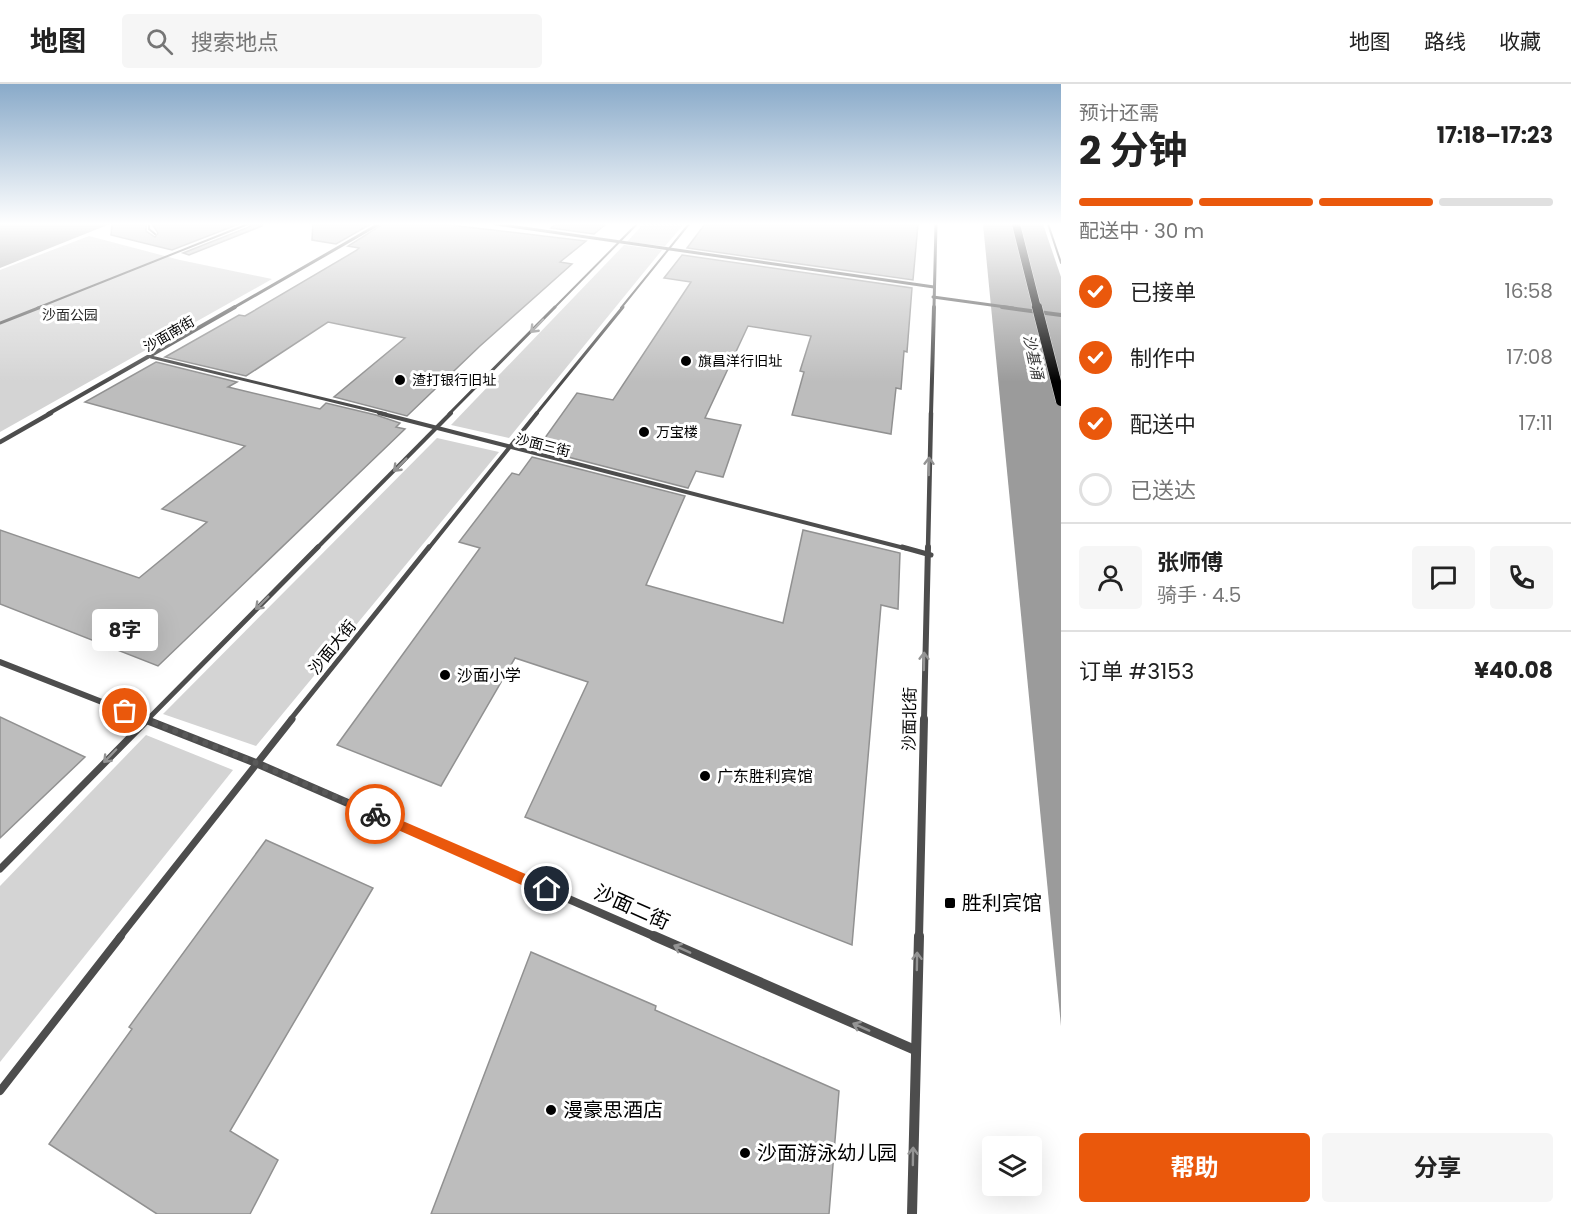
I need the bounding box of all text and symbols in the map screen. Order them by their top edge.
search box [122,14,542,68]
text: 地图 [30,22,86,61]
icon: search [143,25,176,58]
text: 搜索地点 [191,27,279,58]
text: 地图 [1349,27,1391,56]
text: 路线 [1424,27,1466,56]
text: 收藏 [1499,27,1541,56]
text: 预计还需 [1079,99,1159,127]
text: 17:18–17:23 [1437,120,1553,151]
text: 2 分钟 [1079,123,1188,178]
text: 配送中 · 30 m [1079,217,1204,245]
icon: check [1079,275,1112,308]
text: 已接单 [1130,277,1196,308]
text: 16:58 [1504,277,1553,305]
park label: 沙面公园 [42,305,98,325]
street label: 沙面南街 [140,311,198,357]
one-way arrow [530,319,545,334]
water label: 沙基涌 [1019,333,1049,383]
icon: check [1079,341,1112,374]
text: 制作中 [1130,343,1196,374]
text: 17:08 [1506,343,1553,371]
place label: 旗昌洋行旧址 [698,351,782,371]
marker: 旗昌洋行旧址 [679,354,693,368]
place label: 渣打银行旧址 [412,370,496,390]
marker: 渣打银行旧址 [393,373,407,387]
icon: check [1079,407,1112,440]
text: 配送中 [1130,409,1196,440]
text: 17:11 [1519,409,1553,437]
place label: 万宝楼 [656,422,698,442]
marker: 万宝楼 [637,425,651,439]
street label: 沙面三街 [513,429,573,461]
one-way arrow [923,456,935,476]
one-way arrow [393,457,408,472]
text: 已送达 [1130,475,1196,506]
button: person [1079,546,1142,609]
button: chat [1412,546,1475,609]
button: phone [1490,546,1553,609]
text: 张师傅 [1157,547,1223,578]
text: 骑手 · 4.5 [1157,581,1241,609]
one-way arrow [255,595,270,610]
callout: 8字 [92,609,158,651]
street label: 沙面大街 [303,615,361,679]
text: 8字 [109,616,141,644]
one-way arrow [919,651,930,671]
text: ¥40.08 [1474,655,1553,686]
text: 订单 #3153 [1079,656,1194,687]
place label: 沙面小学 [457,664,521,687]
marker: 沙面小学 [438,668,452,682]
pin [99,685,150,736]
street label: 沙面北街 [897,687,922,751]
icon: bag [108,694,141,727]
one-way arrow [103,748,118,763]
place label: 广东胜利宾馆 [717,765,813,788]
marker: 广东胜利宾馆 [698,769,712,783]
courier [345,784,405,844]
icon: bike [359,798,392,831]
pin [521,863,572,914]
icon: home [530,872,563,905]
street label: 沙面二街 [590,878,674,936]
place label: 胜利宾馆 [962,889,1042,917]
marker: 胜利宾馆 [943,896,957,910]
one-way arrow [674,943,692,954]
one-way arrow [911,951,923,971]
one-way arrow [853,1021,871,1032]
place label: 漫豪思酒店 [563,1096,663,1124]
marker: 漫豪思酒店 [544,1103,558,1117]
button: 帮助 [1079,1133,1310,1202]
button: 分享 [1322,1133,1553,1202]
map controls [982,1136,1042,1196]
button: layers [982,1136,1042,1196]
place label: 沙面游泳幼儿园 [757,1139,897,1167]
marker: 沙面游泳幼儿园 [738,1146,752,1160]
one-way arrow [907,1146,919,1166]

